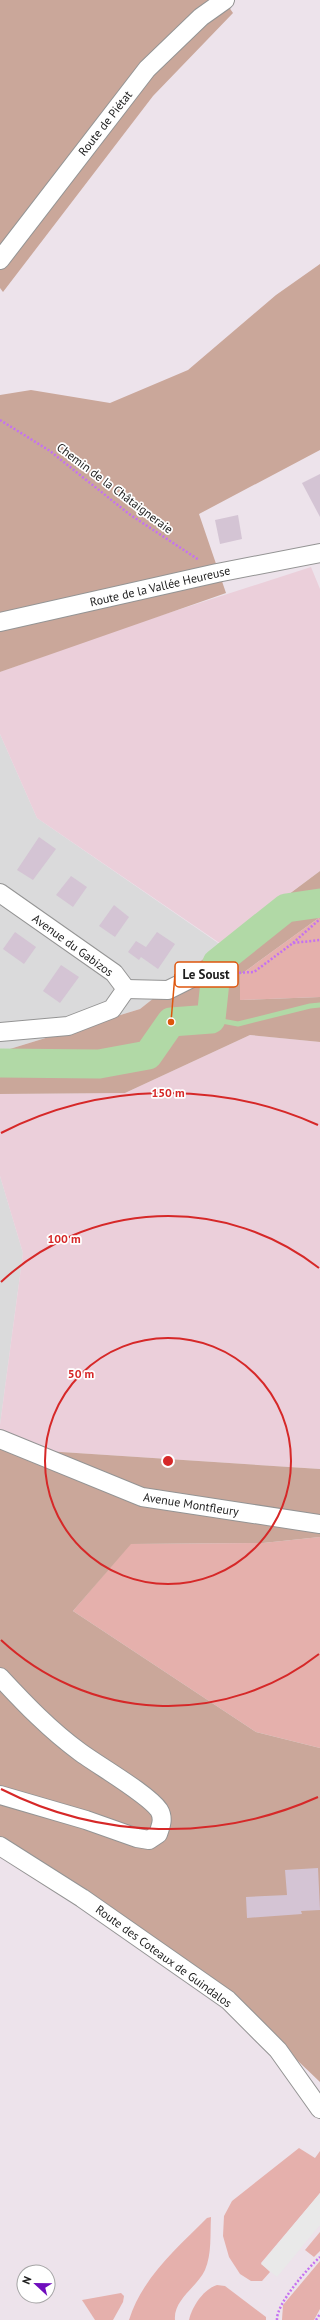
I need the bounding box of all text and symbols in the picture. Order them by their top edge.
street label: Route de Piétat [75,87,135,159]
street label: Chemin de la Châtaigneraie [54,439,176,537]
street label: Route de la Vallée Heureuse [88,563,232,609]
street label: Avenue du Gabizos [30,911,116,979]
callout: Le Soust [175,962,238,987]
text: Le Soust [182,966,230,983]
text: 150 m [151,1085,185,1100]
text: 100 m [47,1231,81,1246]
text: 50 m [68,1366,94,1381]
centre of rings [161,1454,175,1468]
street label: Avenue Montfleury [142,1489,240,1519]
street label: Route des Coteaux de Guindalos [93,1902,235,2010]
north arrow [16,2264,56,2304]
text: N [19,2274,35,2286]

